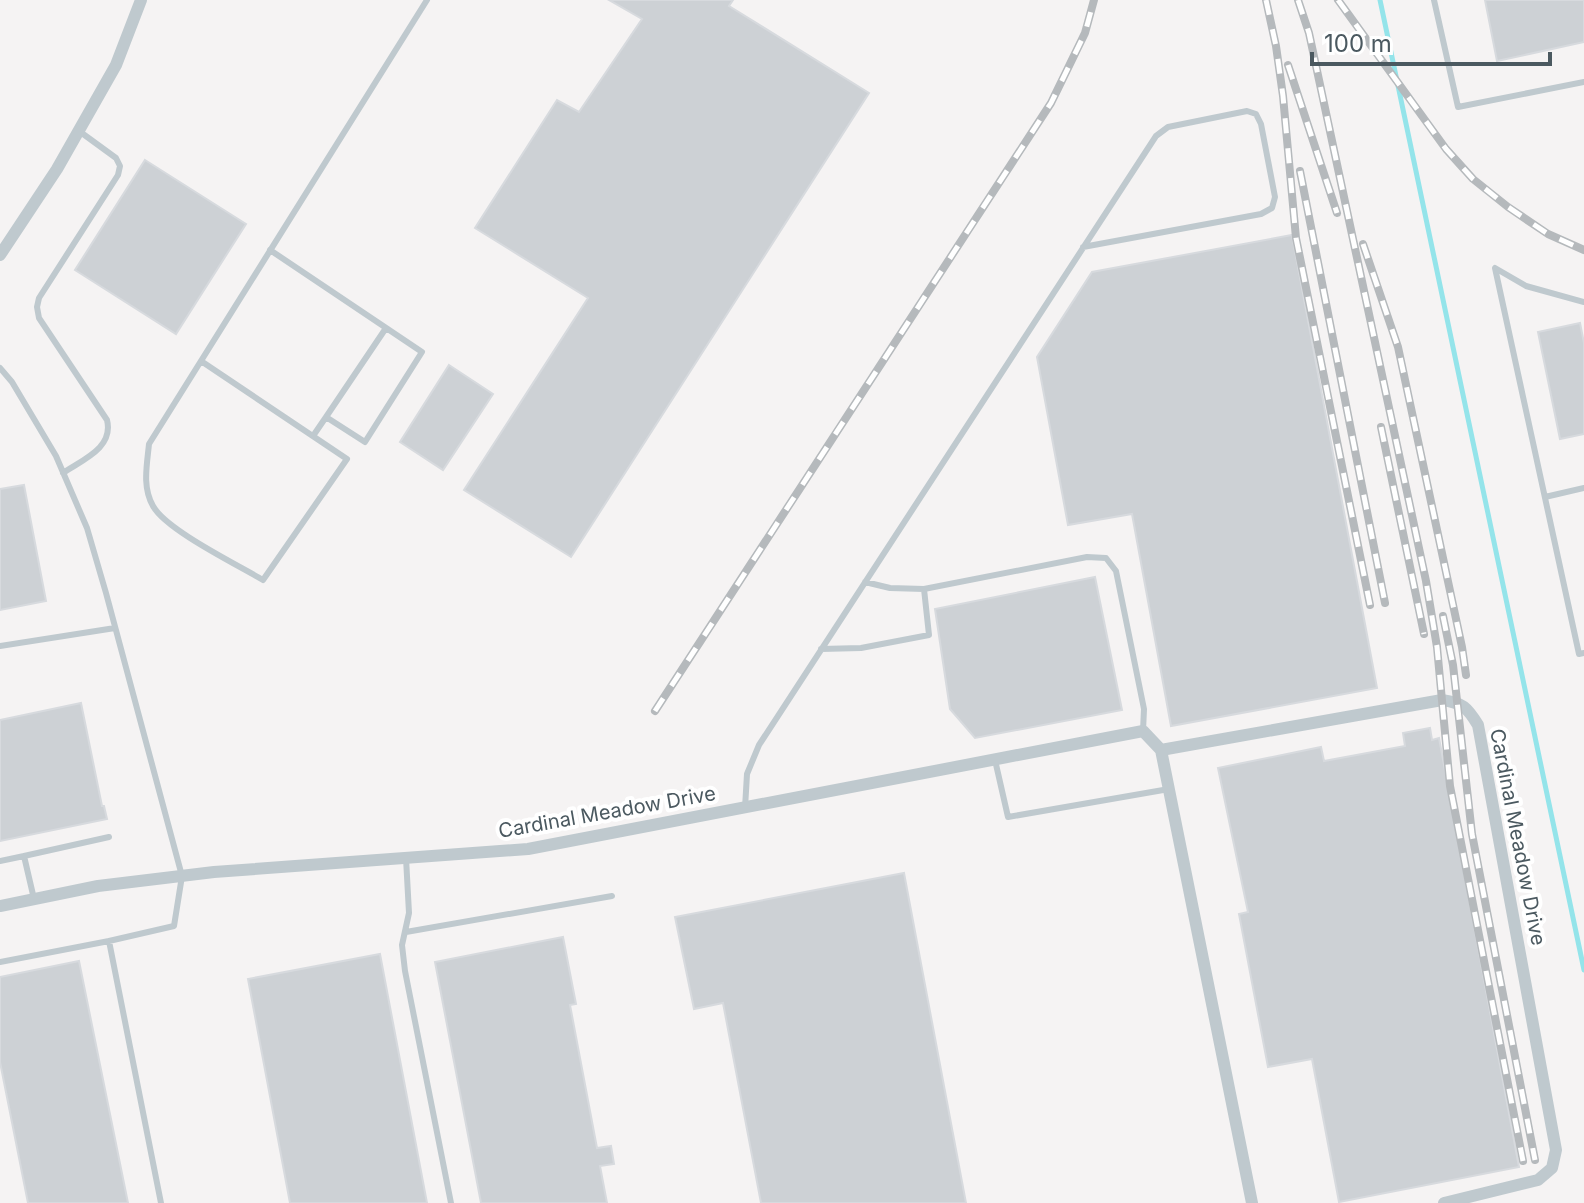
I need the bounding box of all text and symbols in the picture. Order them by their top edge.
scale bar [1312,16,1550,66]
text: 100 m [1324,29,1392,58]
street label: Cardinal Meadow Drive [1485,727,1551,947]
street label: Cardinal Meadow Drive [496,781,718,843]

